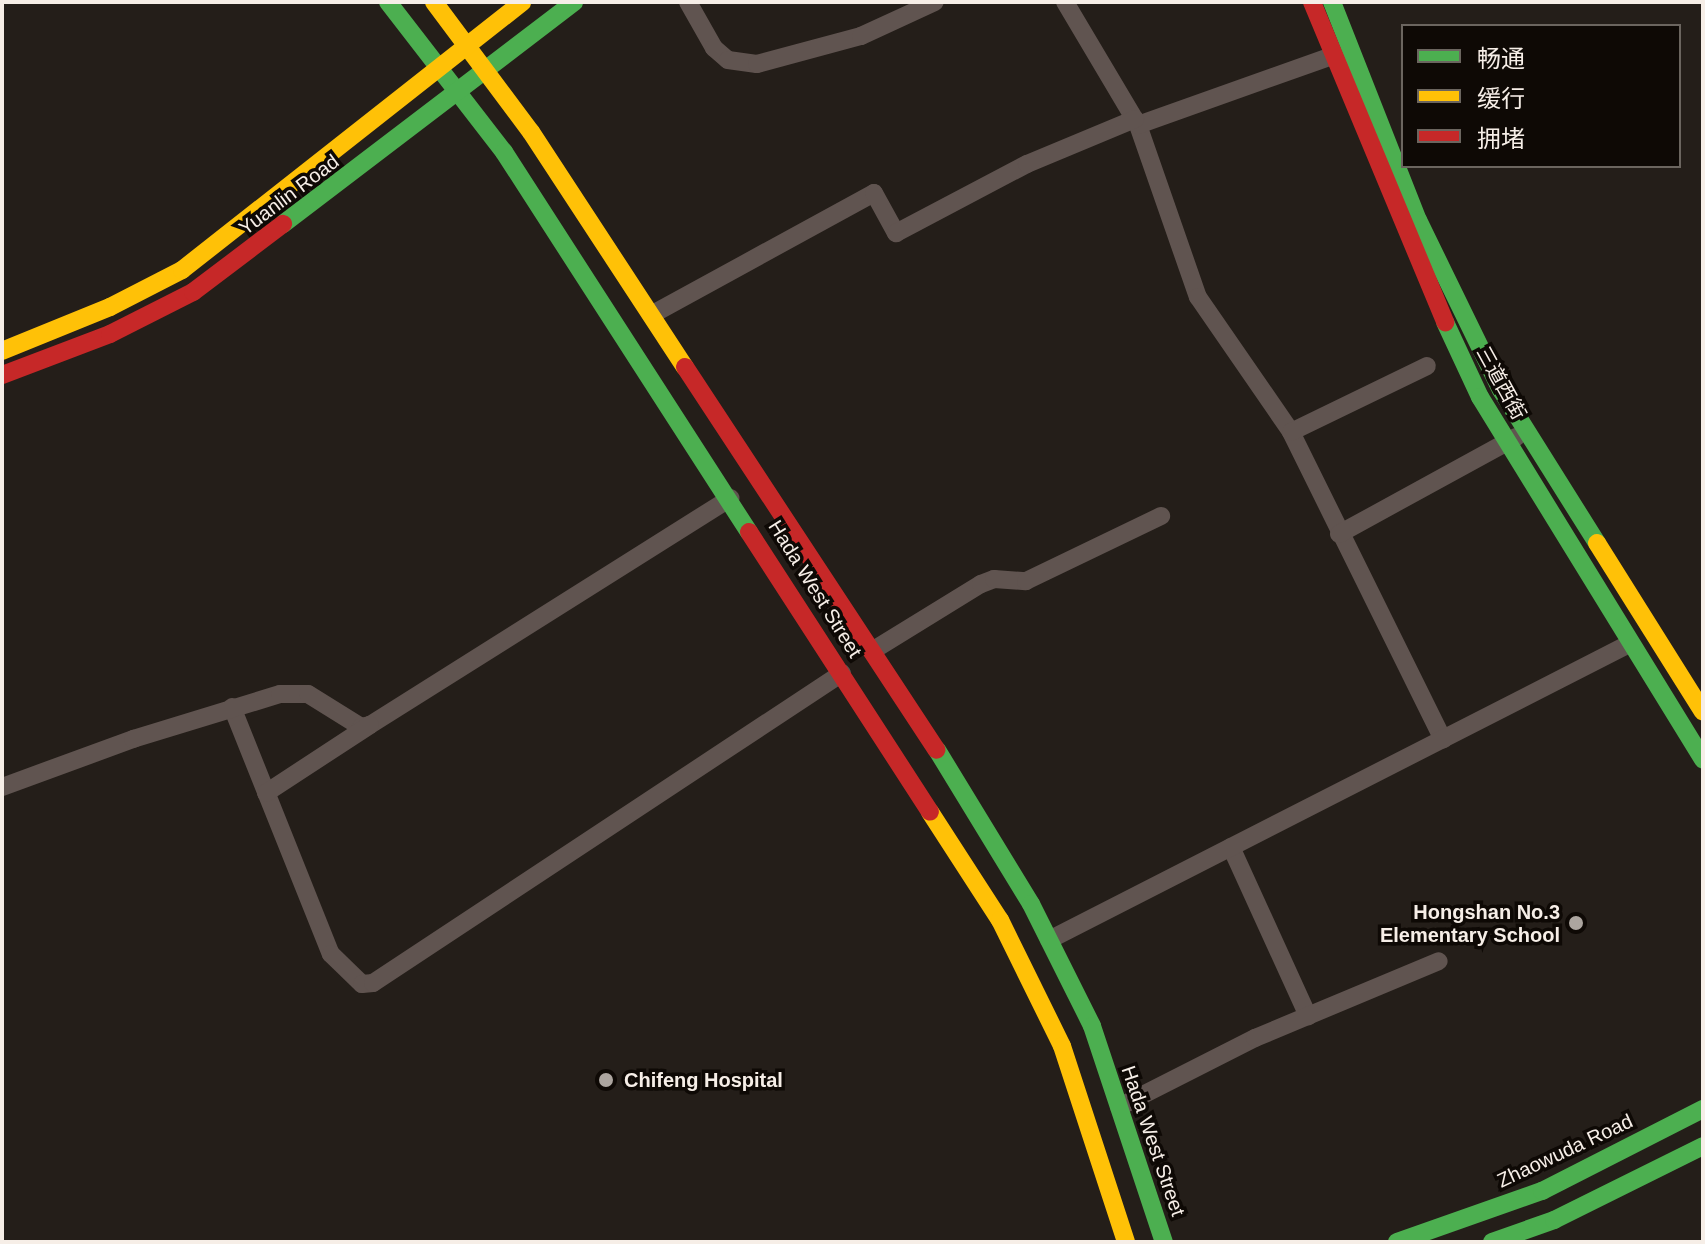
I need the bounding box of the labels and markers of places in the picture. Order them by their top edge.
place label: Hongshan No.3 Elementary School [1380,900,1560,947]
marker: Hongshan No.3 Elementary School [1567,914,1585,932]
place label: Chifeng Hospital [624,1068,783,1092]
marker: Chifeng Hospital [595,1069,617,1091]

